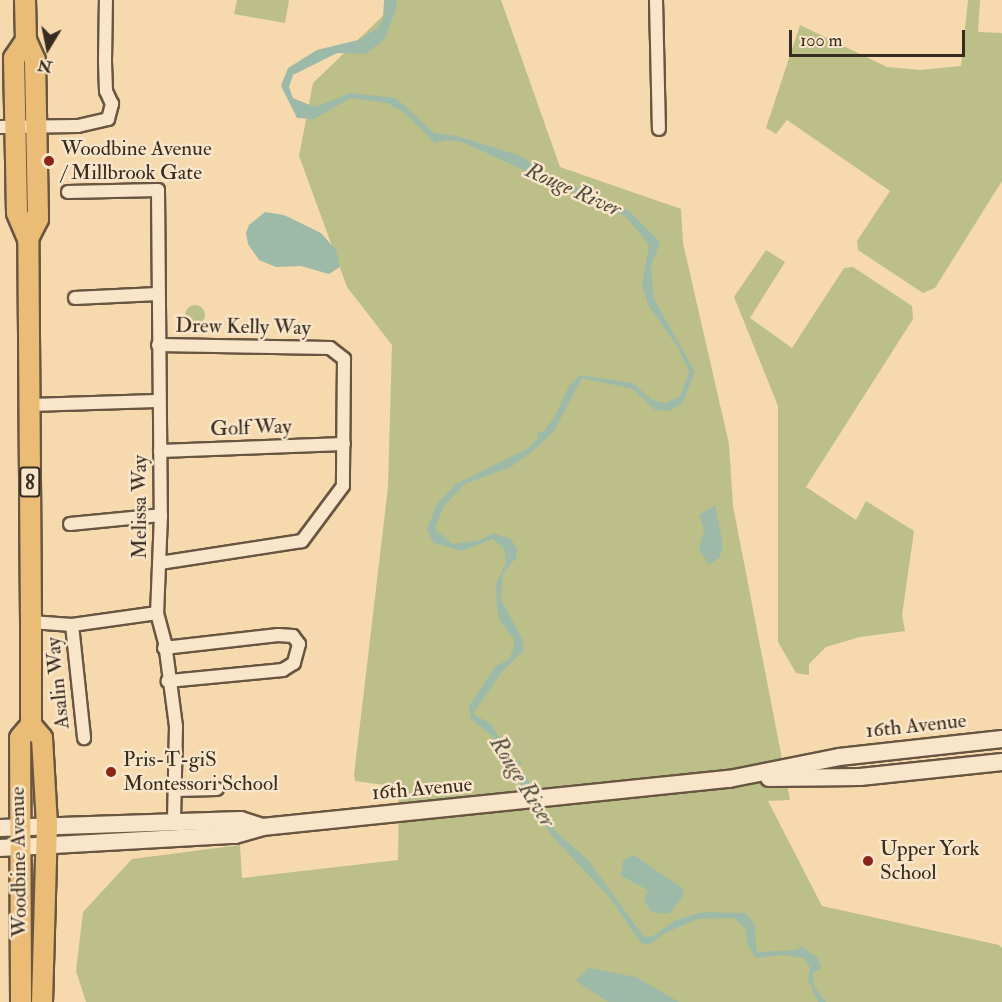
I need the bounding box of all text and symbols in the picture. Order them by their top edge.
north arrow [18,18,78,78]
scale bar [792,18,968,56]
text: 100 m [800,29,843,52]
text: N [36,55,54,77]
place label: Woodbine Avenue / Millbrook Gate [61,136,212,186]
marker: Woodbine Avenue / Millbrook Gate [42,154,56,168]
water label: Rouge River [521,157,625,223]
street label: Drew Kelly Way [175,313,311,341]
street label: Golf Way [210,414,292,442]
street label: Melissa Way [127,455,153,559]
road number: 8 [18,465,42,499]
street label: Asalin Way [41,636,75,730]
street label: 16th Avenue [864,708,968,744]
water label: Rouge River [484,732,560,832]
place label: Pris-T-giS Montessori School [123,747,278,797]
marker: Pris-T-giS Montessori School [104,765,118,779]
street label: 16th Avenue [371,772,473,806]
street label: Woodbine Avenue [5,786,33,938]
place label: Upper York School [880,836,980,886]
marker: Upper York School [861,854,875,868]

